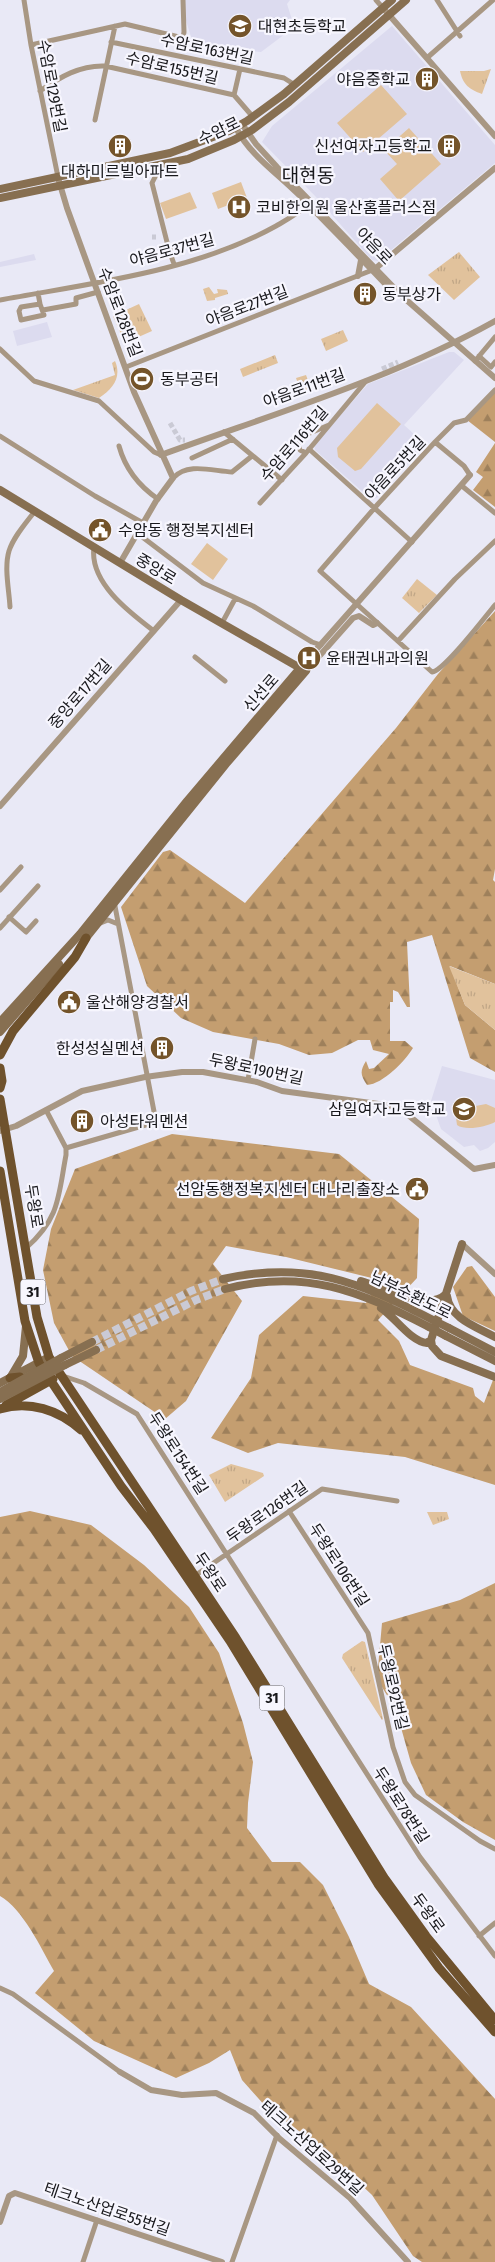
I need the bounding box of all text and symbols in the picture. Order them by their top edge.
school or university icon: 대현초등학교 [227,13,253,39]
place label: 대현초등학교 [258,17,346,36]
street label: 수암로163번길 [159,30,255,68]
street label: 수암로129번길 [34,38,70,134]
street label: 수암로155번길 [124,48,220,88]
building icon: 야음중학교 [414,66,440,92]
place label: 야음중학교 [336,70,410,89]
street label: 수암로 [195,113,243,149]
building icon: 대하미르빌아파트 [107,133,133,159]
building icon: 신선여자고등학교 [436,133,462,159]
place label: 신선여자고등학교 [314,137,432,156]
place label: 대하미르빌아파트 [61,162,179,181]
district label: 대현동 [282,164,334,187]
hospital icon: 코비한의원 울산홈플러스점 [226,194,252,220]
place label: 코비한의원 울산홈플러스점 [256,198,436,217]
street label: 야음로 [352,224,396,269]
street label: 야음로37번길 [127,230,217,270]
street label: 수암로128번길 [94,264,146,360]
building icon: 동부상가 [352,281,378,307]
street label: 야음로27번길 [203,282,291,330]
place label: 동부상가 [382,285,441,304]
street label: 야음로11번길 [260,364,348,412]
sports icon: 동부공터 [129,366,155,392]
place label: 동부공터 [160,370,219,389]
street label: 수암로116번길 [256,402,332,486]
street label: 야음로5번길 [360,432,430,504]
public building icon: 수암동 행정복지센터 [87,517,113,543]
place label: 수암동 행정복지센터 [118,521,254,540]
street label: 중앙로 [132,549,180,589]
hospital icon: 윤태권내과의원 [296,645,322,671]
place label: 윤태권내과의원 [326,649,429,668]
street label: 중앙로17번길 [45,655,115,733]
street label: 신선로 [239,670,283,716]
public building icon: 울산해양경찰서 [56,989,82,1015]
place label: 울산해양경찰서 [86,993,189,1012]
building icon: 한성성실멘션 [149,1035,175,1061]
place label: 한성성실멘션 [56,1039,144,1058]
street label: 두왕로190번길 [207,1050,305,1088]
school or university icon: 삼일여자고등학교 [451,1096,477,1122]
place label: 삼일여자고등학교 [328,1100,446,1119]
building icon: 아성타워멘션 [69,1108,95,1134]
place label: 아성타워멘션 [100,1112,188,1131]
public building icon: 선암동행정복지센터 대나리출장소 [404,1176,430,1202]
place label: 선암동행정복지센터 대나리출장소 [175,1180,400,1199]
street label: 두왕로 [21,1183,47,1230]
street label: 남부순환도로 [367,1267,455,1323]
road number: 31 [20,1280,46,1304]
street label: 두왕로154번길 [144,1408,212,1498]
street label: 두왕로126번길 [223,1477,311,1547]
street label: 두왕로106번길 [305,1520,373,1610]
street label: 두왕로 [190,1548,230,1596]
street label: 두왕로92번길 [374,1642,412,1732]
road number: 31 [260,1686,284,1710]
street label: 두왕로78번길 [369,1763,433,1847]
street label: 두왕로 [407,1890,449,1937]
street label: 테크노산업로29번길 [256,2097,368,2199]
street label: 테크노산업로55번길 [41,2178,173,2240]

